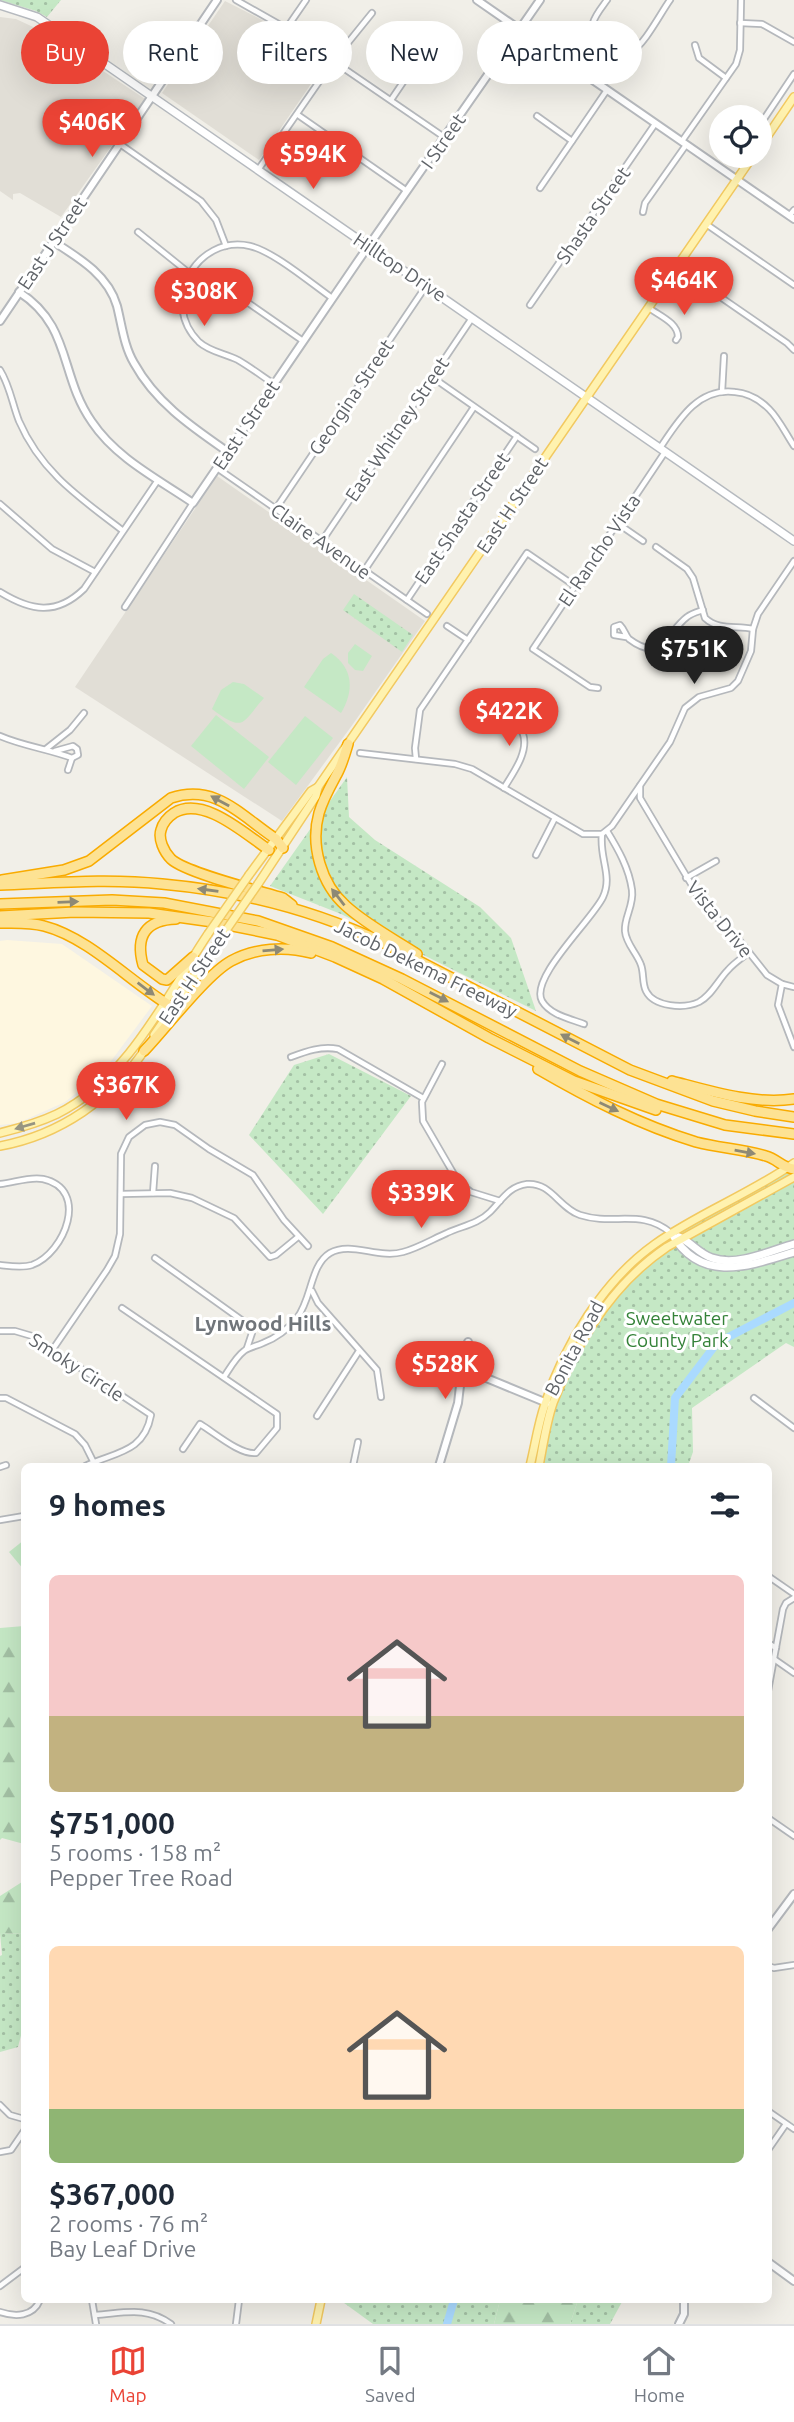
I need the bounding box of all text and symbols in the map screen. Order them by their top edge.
chip: Buy [21,21,109,84]
chip: Rent [123,21,223,84]
chip: Filters [237,21,352,84]
chip: New [366,21,463,84]
chip: Apartment [477,21,642,84]
pin: $406K [43,100,141,159]
map controls [709,105,772,168]
button: locate [709,105,772,168]
text: $406K [58,109,126,134]
street label: I Street [416,109,470,173]
pin: $594K [264,132,362,191]
text: $594K [279,141,347,166]
street label: Shasta Street [551,162,635,268]
street label: East J Street [13,192,91,294]
street label: Hilltop Drive [350,228,450,306]
pin: $464K [635,258,733,317]
text: $464K [650,267,718,292]
pin: $308K [155,268,253,328]
text: $308K [170,278,238,303]
street label: Georgina Street [304,334,398,459]
street label: East Whitney Street [341,352,454,505]
street label: East I Street [208,376,284,474]
street label: East Shasta Street [410,448,514,588]
street label: East H Street [472,452,552,557]
street label: El Rancho Vista [553,490,645,610]
street label: Claire Avenue [267,498,375,584]
pin: $751K [645,626,743,686]
text: $751K [660,636,728,661]
pin: $422K [460,688,558,748]
text: $422K [475,698,543,723]
one-way arrow [210,795,230,807]
street label: Vista Drive [683,876,757,962]
one-way arrow [197,885,219,896]
one-way arrow [332,888,346,906]
one-way arrow [57,896,79,907]
street label: Jacob Dekema Freeway [331,914,521,1022]
street label: East H Street [154,923,234,1028]
one-way arrow [262,944,284,955]
one-way arrow [137,982,155,996]
one-way arrow [429,992,449,1003]
one-way arrow [560,1033,580,1044]
pin: $367K [77,1062,175,1122]
text: $367K [92,1072,160,1097]
one-way arrow [599,1101,619,1113]
one-way arrow [14,1122,35,1132]
one-way arrow [734,1147,756,1158]
pin: $339K [372,1170,470,1230]
text: $339K [387,1180,455,1205]
street label: Bonita Road [540,1297,608,1399]
park label: Sweetwater County Park [625,1307,729,1351]
district label: Lynwood Hills [195,1311,331,1335]
street label: Smoky Circle [26,1328,128,1406]
pin: $528K [396,1342,494,1401]
text: $528K [411,1351,479,1376]
icon: filters [706,1486,744,1524]
text: 9 homes [49,1488,166,1522]
icon: home [334,1621,460,1747]
text: $751,000 [49,1806,175,1840]
text: 5 rooms · 158 m² [49,1840,221,1865]
text: Pepper Tree Road [49,1865,233,1890]
icon: home [334,1992,460,2118]
text: $367,000 [49,2177,175,2211]
text: 2 rooms · 76 m² [49,2211,208,2236]
text: Bay Leaf Drive [49,2236,196,2261]
tab: Map [109,2342,147,2406]
tab: Saved [365,2342,416,2406]
tab: Home [634,2342,685,2406]

